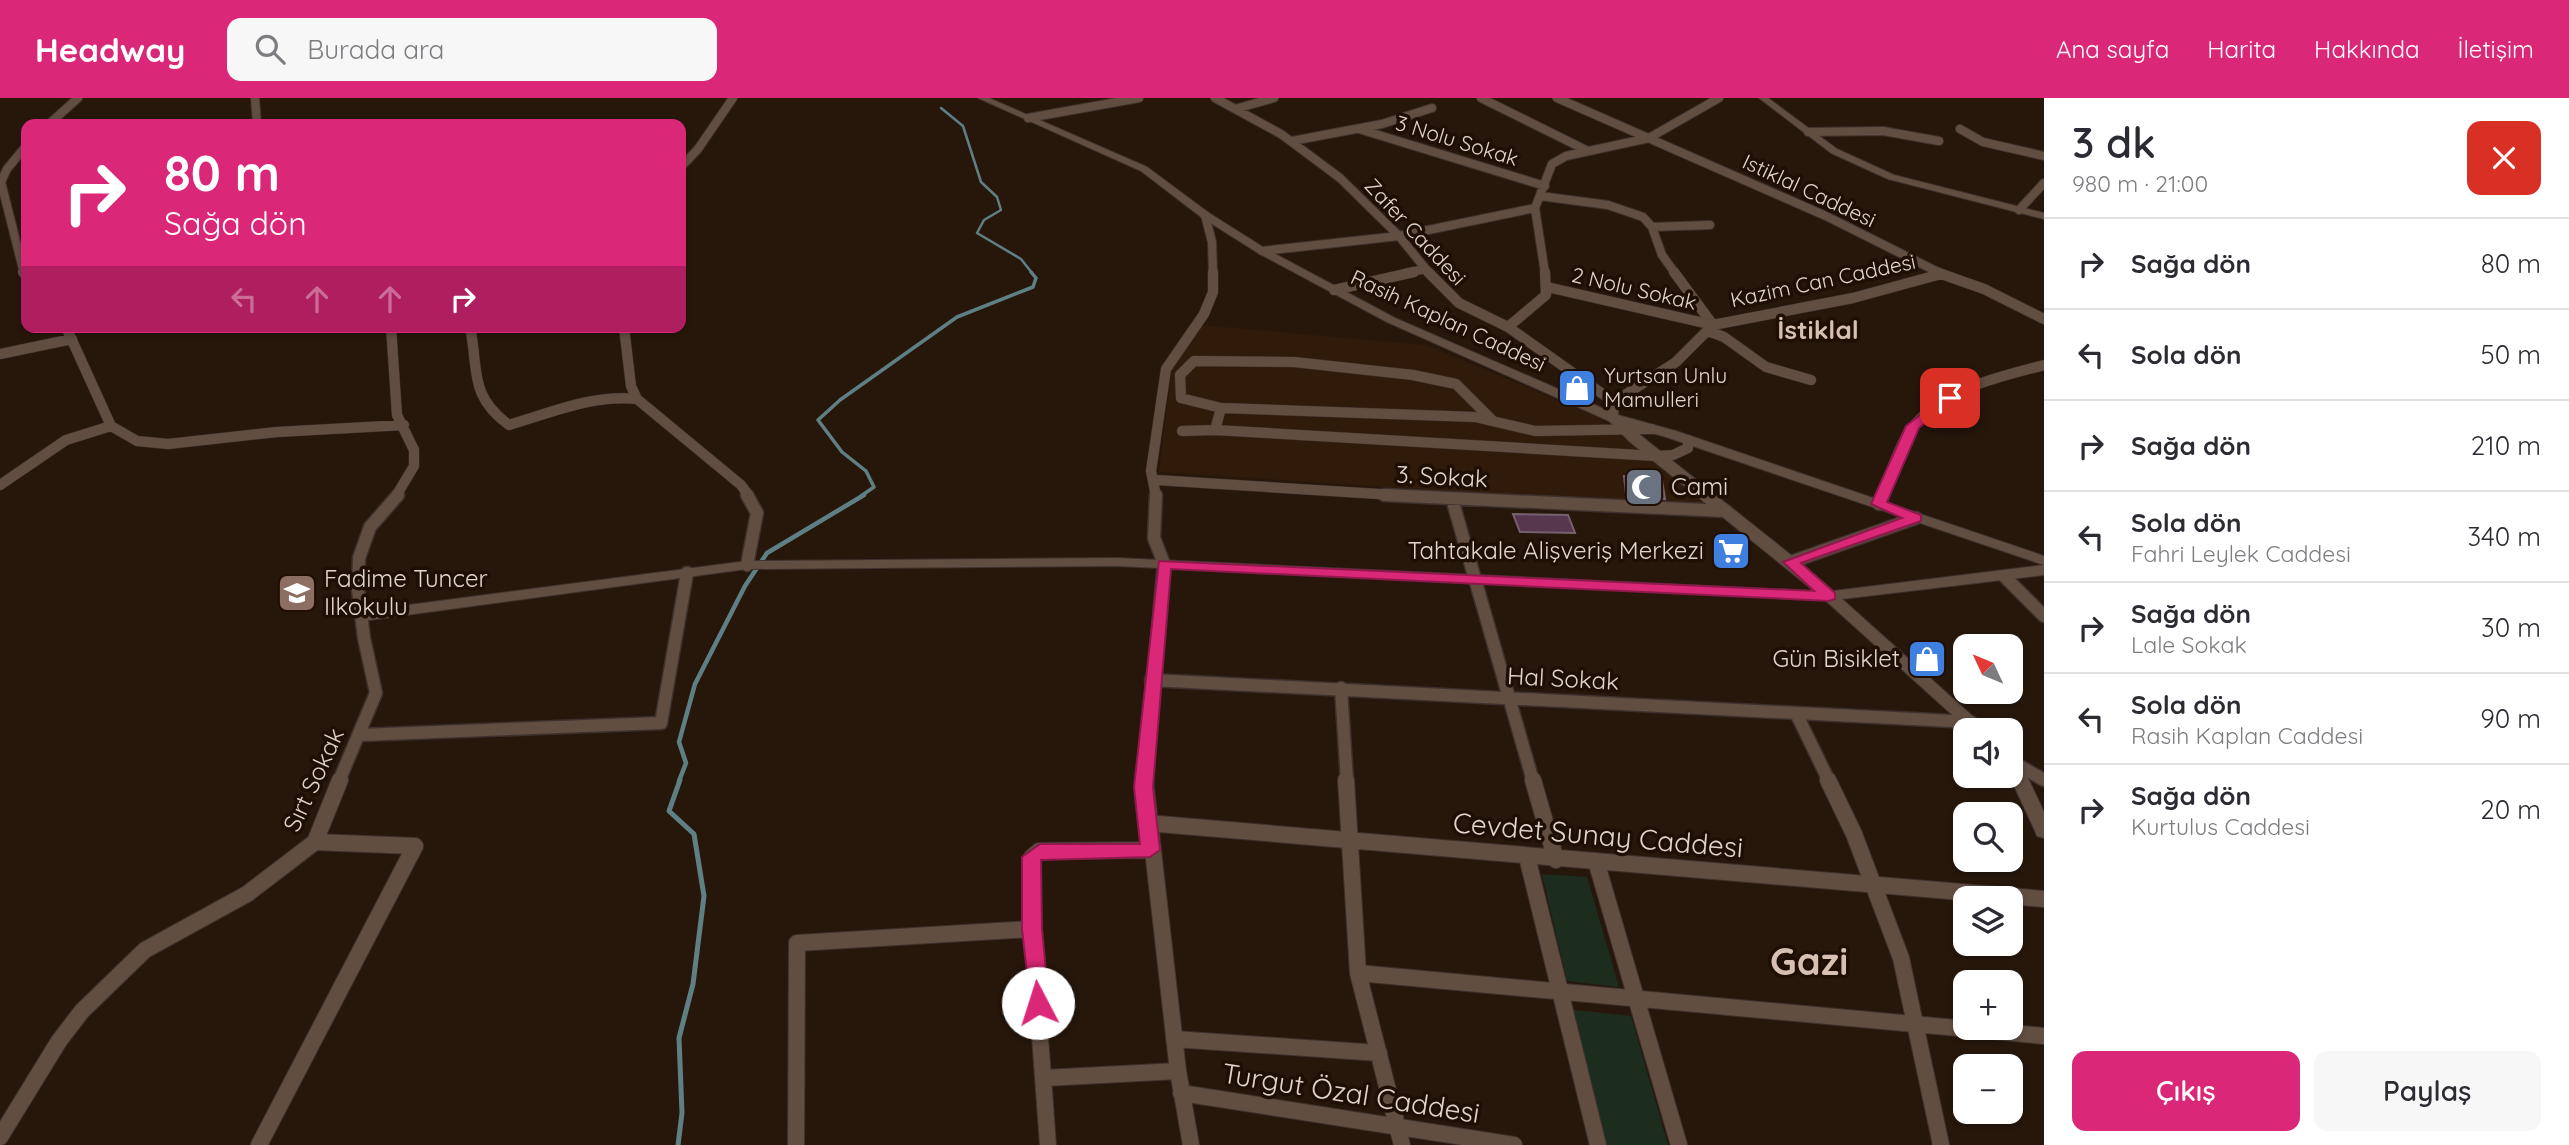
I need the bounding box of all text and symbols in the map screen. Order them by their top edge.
search box [227,18,717,81]
text: Headway [35,29,185,70]
icon: search [251,30,289,68]
text: Burada ara [307,33,444,66]
text: Ana sayfa [2056,34,2169,64]
text: Harita [2207,34,2276,64]
text: Hakkında [2314,34,2420,64]
text: İletişim [2458,34,2534,64]
street label: 3 Nolu Sokak [1393,109,1522,171]
text: 3 dk [2072,116,2156,169]
button: close [2467,121,2541,195]
text: 80 m [164,142,280,203]
icon: right [49,147,140,238]
street label: Istiklal Caddesi [1739,148,1880,232]
text: 980 m · 21:00 [2072,169,2208,198]
street label: Zafer Caddesi [1360,172,1472,290]
text: Sağa dön [164,203,307,243]
icon: right [2072,245,2110,283]
text: Sağa dön [2131,247,2251,280]
text: 80 m [2481,247,2541,280]
street label: Kazim Can Caddesi [1728,248,1918,312]
street label: 2 Nolu Sokak [1569,261,1699,315]
street label: Rasih Kaplan Caddesi [1347,264,1550,377]
icon: left [225,280,263,318]
icon: ahead [298,280,336,318]
icon: ahead [371,280,409,318]
icon: right [444,280,482,318]
district label: İstiklal [1777,313,1859,346]
icon: left [2072,336,2110,374]
text: Sola dön [2131,338,2241,371]
text: 50 m [2481,338,2541,371]
place label: Yurtsan Unlu Mamulleri [1604,362,1727,412]
shop icon: Yurtsan Unlu Mamulleri [1556,367,1598,409]
pin [1920,368,1980,428]
icon: arrive [1931,379,1969,417]
icon: right [2072,427,2110,465]
text: Sağa dön [2131,429,2251,462]
text: 210 m [2471,429,2541,462]
street label: 3. Sokak [1396,459,1489,493]
mosque icon: Cami [1623,466,1665,508]
place label: Cami [1671,471,1728,501]
text: Sola dön [2131,506,2241,539]
icon: left [2072,518,2110,556]
text: 340 m [2467,520,2541,553]
supermarket icon: Tahtakale Alişveriş Merkezi [1710,530,1752,572]
place label: Tahtakale Alişveriş Merkezi [1407,535,1704,565]
text: Fahri Leylek Caddesi [2131,539,2351,568]
place label: Fadime Tuncer Ilkokulu [324,563,488,621]
school or university icon: Fadime Tuncer Ilkokulu [276,572,318,614]
text: Sağa dön [2131,597,2251,630]
icon: right [2072,609,2110,647]
text: 30 m [2481,611,2541,644]
text: Lale Sokak [2131,630,2247,659]
north arrow [1953,634,2023,704]
map controls [1953,634,2023,1124]
shop icon: Gün Bisiklet [1906,638,1948,680]
place label: Gün Bisiklet [1772,643,1900,673]
street label: Hal Sokak [1506,660,1620,696]
text: Sola dön [2131,688,2241,721]
icon: left [2072,700,2110,738]
text: 90 m [2480,702,2541,735]
button: sound [1953,718,2023,788]
text: Rasih Kaplan Caddesi [2131,721,2363,750]
street label: Sırt Sokak [276,723,350,836]
text: Sağa dön [2131,779,2251,812]
icon: right [2072,791,2110,829]
text: 20 m [2480,793,2541,826]
button: search [1953,802,2023,872]
street label: Cevdet Sunay Caddesi [1452,804,1745,865]
text: Kurtulus Caddesi [2131,812,2310,841]
button: layers [1953,886,2023,956]
district label: Gazi [1770,937,1848,985]
position arrow [1001,966,1075,1040]
button: + [1953,970,2023,1040]
button: Çıkış [2072,1051,2300,1131]
button: Paylaş [2314,1051,2541,1131]
button: − [1953,1054,2023,1124]
street label: Turgut Özal Caddesi [1220,1055,1482,1130]

